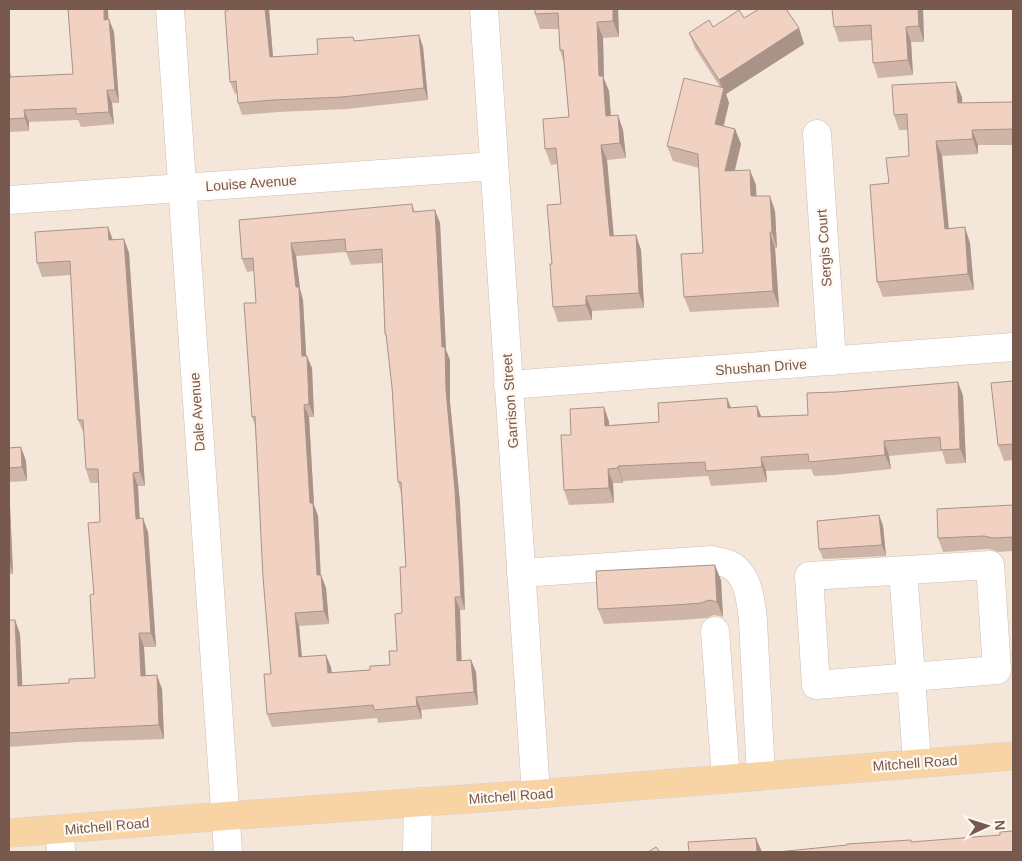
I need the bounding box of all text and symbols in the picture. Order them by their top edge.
street label: Louise Avenue [205,172,297,194]
street label: Sergis Court [813,209,835,287]
street label: Garrison Street [499,353,521,449]
street label: Shushan Drive [715,356,808,378]
street label: Dale Avenue [186,372,208,452]
street label: Mitchell Road [872,752,958,774]
street label: Mitchell Road [468,785,554,807]
north arrow [962,801,1012,851]
street label: Mitchell Road [64,814,150,838]
text: N [992,819,1008,831]

